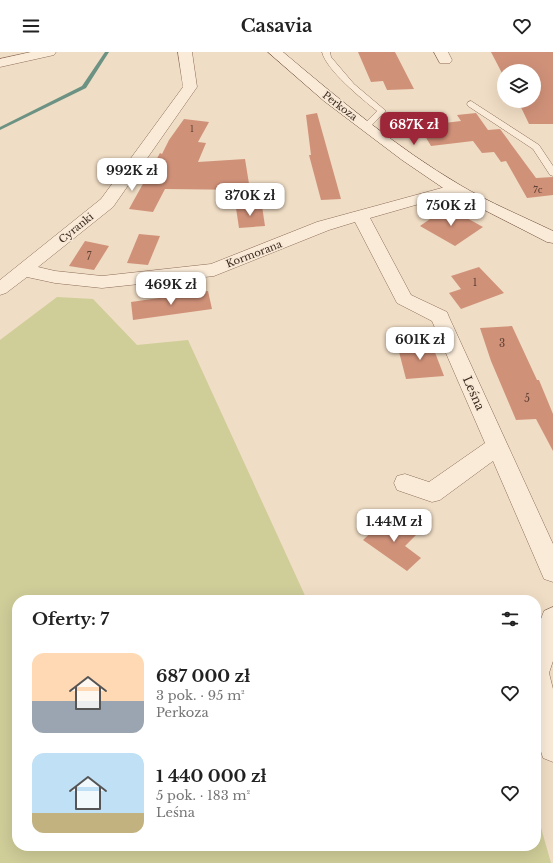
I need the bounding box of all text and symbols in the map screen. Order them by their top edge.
icon: menu [20,15,42,37]
text: Casavia [241,15,312,37]
icon: heart [511,15,533,37]
map controls [497,64,541,108]
button: layers [497,64,541,108]
street label: Perkoza [320,89,360,124]
pin: 687K zł [377,112,451,146]
text: 687K zł [389,116,439,133]
house number: 1 [190,123,194,134]
pin: 992K zł [95,158,169,192]
text: 992K zł [106,162,158,179]
pin: 370K zł [213,183,287,217]
house number: 7c [533,184,543,195]
text: 370K zł [225,187,275,204]
pin: 750K zł [414,193,488,227]
text: 750K zł [426,197,476,214]
street label: Cyranki [56,210,97,246]
street label: Kormorana [224,237,284,271]
house number: 7 [86,250,92,263]
pin: 469K zł [134,272,208,306]
text: 469K zł [145,276,197,293]
house number: 1 [473,276,477,289]
pin: 601K zł [383,327,457,361]
text: 601K zł [395,331,445,348]
house number: 3 [499,337,505,350]
street label: Leśna [460,374,488,413]
house number: 5 [524,392,530,405]
pin: 1.44M zł [353,509,435,543]
text: 1.44M zł [366,513,422,530]
icon: filters [499,608,521,630]
text: Oferty: 7 [32,609,109,630]
text: 687 000 zł [156,666,250,687]
icon: home [64,669,112,717]
icon: heart [499,682,521,704]
text: 3 pok. · 95 m² [156,687,245,704]
text: Perkoza [156,704,209,721]
text: 1 440 000 zł [156,766,267,787]
icon: home [64,769,112,817]
icon: heart [499,782,521,804]
text: 5 pok. · 183 m² [156,787,250,804]
text: Leśna [156,804,195,821]

